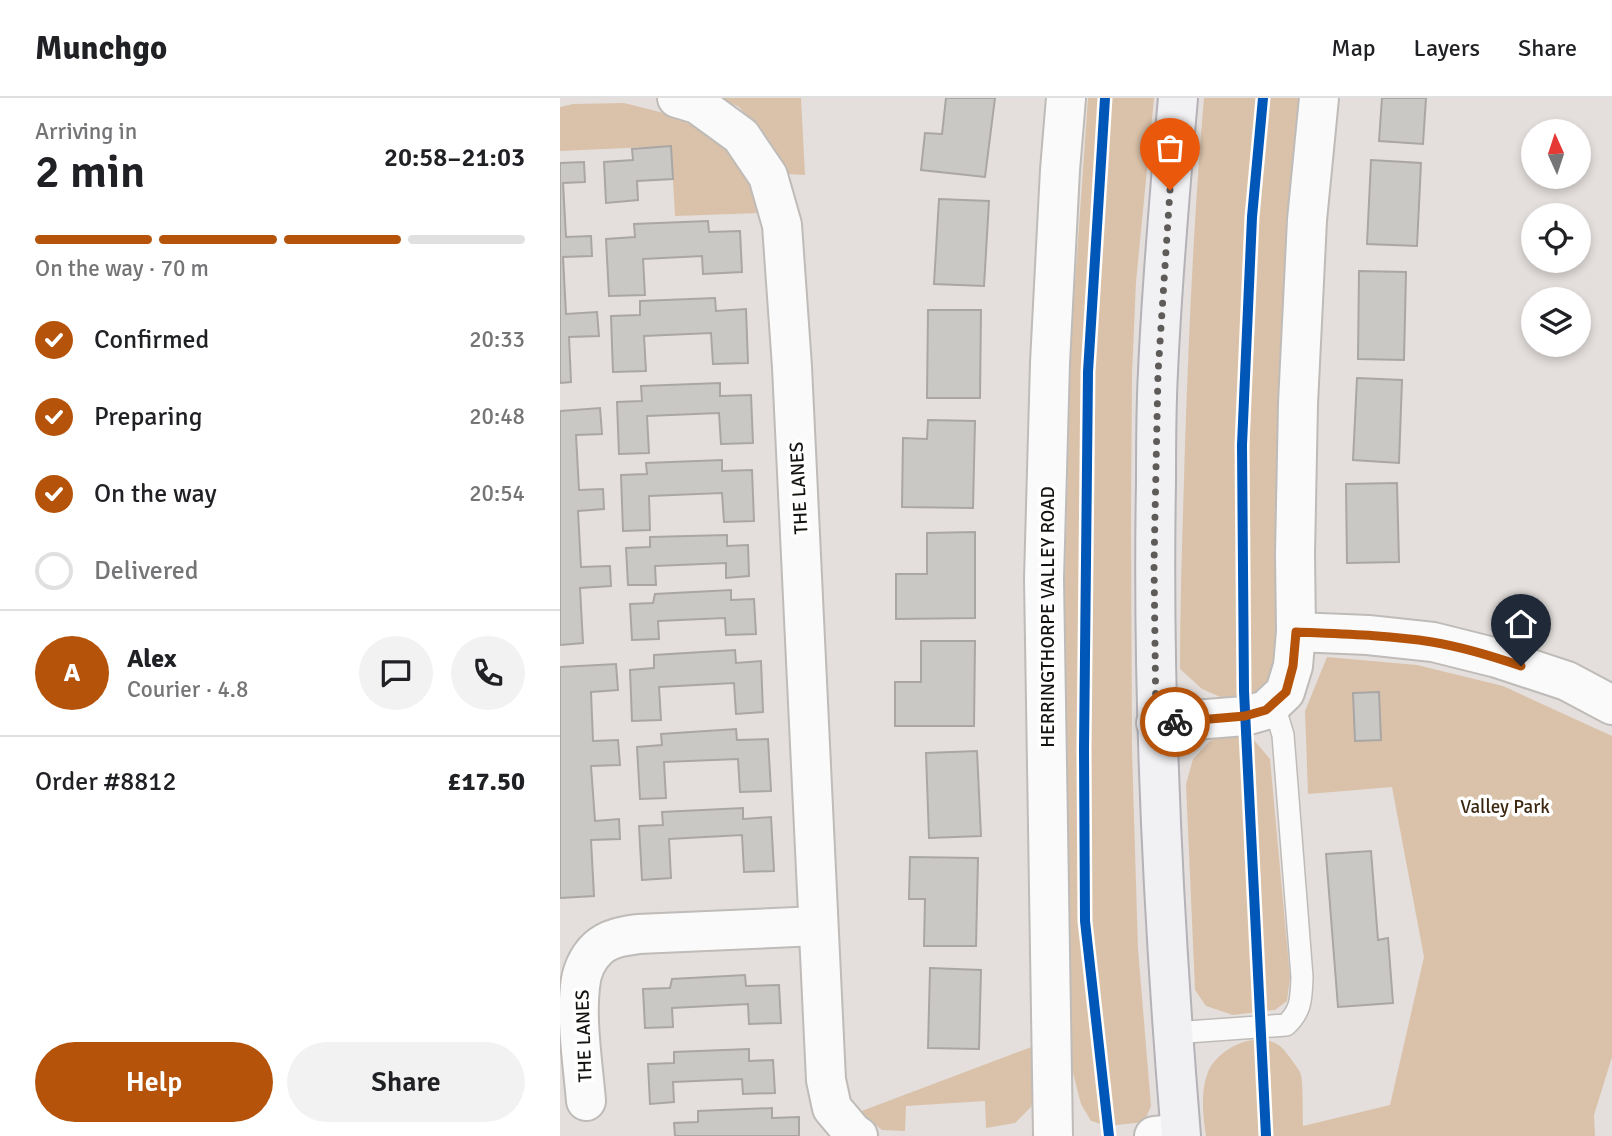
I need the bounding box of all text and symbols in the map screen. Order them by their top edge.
text: Munchgo [35,28,167,69]
text: Map [1331,33,1376,63]
text: Layers [1414,33,1480,63]
text: Share [1518,33,1577,63]
text: Arriving in [35,117,137,146]
pin [1140,118,1200,190]
north arrow [1521,119,1591,189]
map controls [1521,119,1591,357]
icon: bag [1151,129,1189,167]
text: 20:58–21:03 [384,142,525,174]
text: 2 min [35,144,145,200]
button: locate [1521,203,1591,273]
text: On the way · 70 m [35,254,209,283]
button: layers [1521,287,1591,357]
icon: check [35,321,73,359]
text: Confirmed [94,324,209,356]
text: 20:33 [469,325,525,354]
icon: check [35,398,73,436]
text: Preparing [94,401,202,433]
text: 20:48 [469,402,525,431]
street label: THE LANES [785,441,813,535]
icon: check [35,475,73,513]
text: On the way [94,478,217,510]
text: 20:54 [469,479,525,508]
street label: HERRINGTHORPE VALLEY ROAD [1036,486,1060,748]
text: Delivered [94,555,199,587]
pin [1491,594,1551,666]
icon: home [1502,605,1540,643]
button: chat [359,636,433,710]
button: phone [451,636,525,710]
text: Alex [127,643,177,675]
text: A [64,657,80,689]
text: Courier · 4.8 [127,675,248,704]
courier [1140,687,1210,757]
icon: bike [1156,703,1194,741]
text: Order #8812 [35,766,176,798]
text: £17.50 [447,766,525,798]
park label: Valley Park [1460,795,1550,819]
street label: THE LANES [570,989,598,1083]
button: Help [35,1042,273,1122]
button: Share [287,1042,525,1122]

